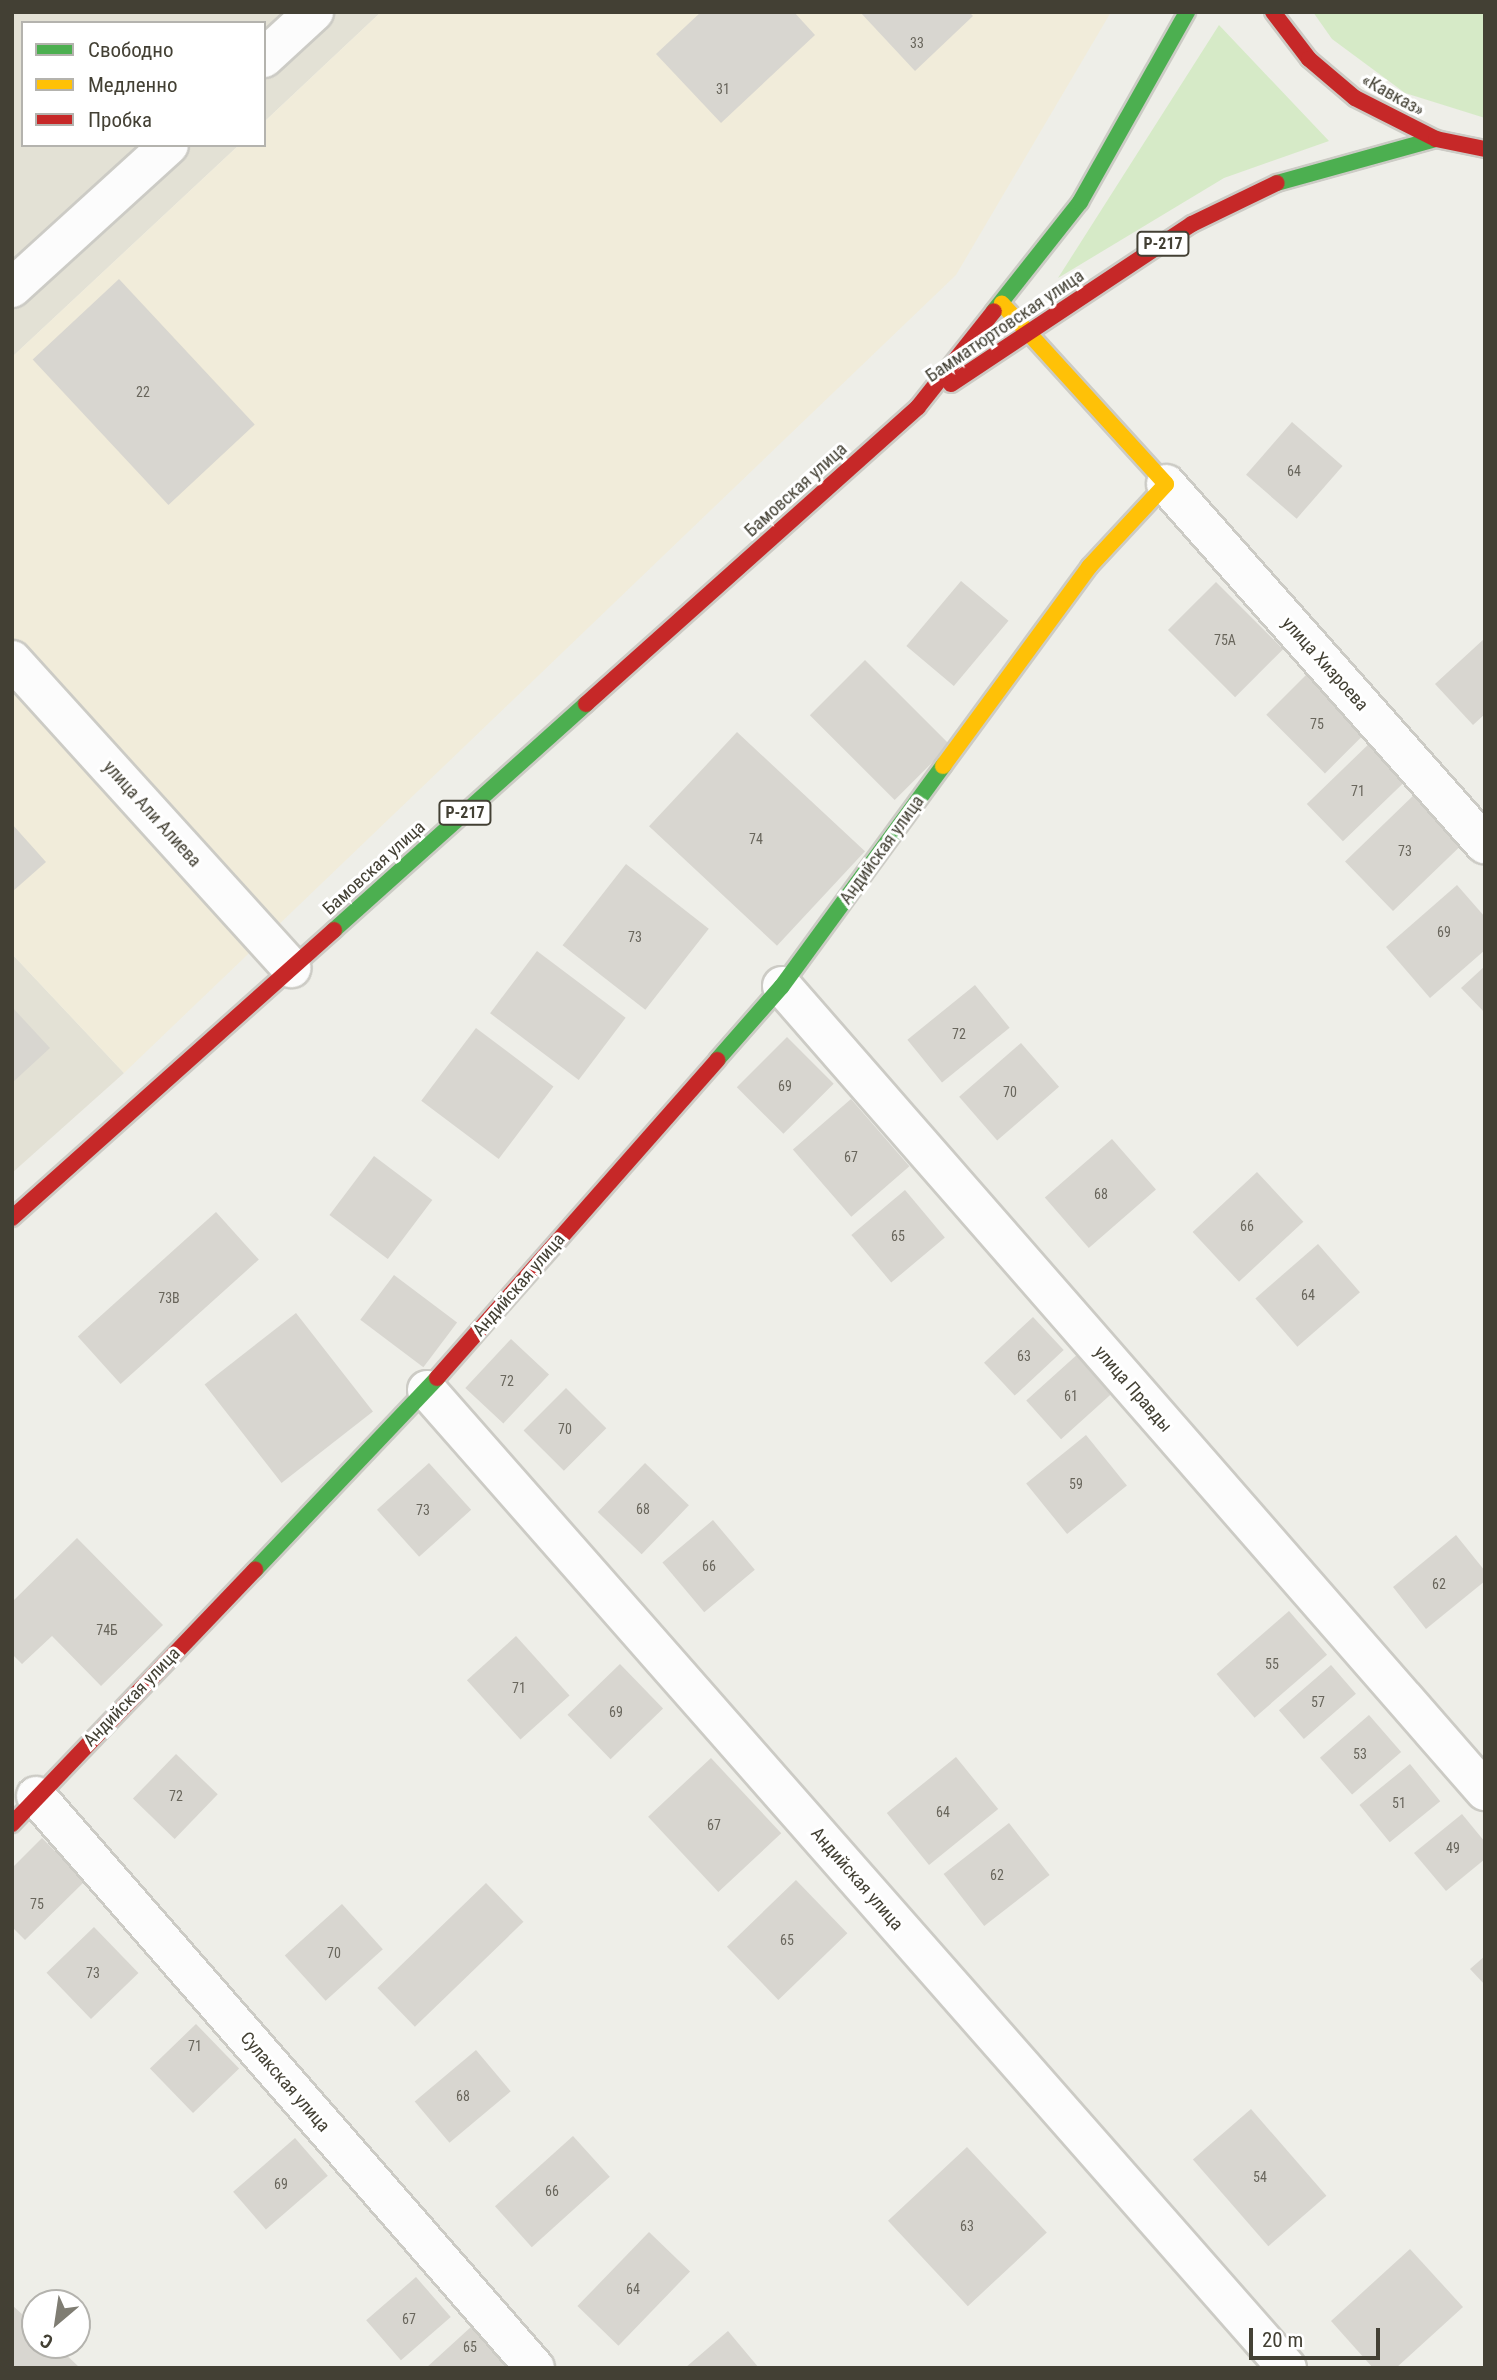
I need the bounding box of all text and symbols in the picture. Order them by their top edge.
legend [21,21,266,147]
house number: 33 [910,35,924,51]
text: Свободно [88,38,174,62]
street label: «Кавказ» [1358,69,1428,121]
text: Медленно [88,73,177,97]
house number: 31 [716,81,730,97]
text: Пробка [88,108,152,132]
road number: Р-217 [1135,232,1191,256]
street label: Бамматюртовская улица [922,265,1088,387]
house number: 22 [136,384,150,400]
street label: Бамовская улица [740,438,852,542]
house number: 64 [1287,463,1301,479]
street label: улица Хизроева [1277,613,1373,715]
house number: 75А [1214,632,1236,648]
house number: 75 [1310,716,1324,732]
street label: улица Али Алиева [99,756,205,872]
house number: 71 [1351,783,1365,799]
street label: Андийская улица [835,791,929,909]
road number: Р-217 [437,800,493,826]
street label: Бамовская улица [318,816,430,920]
house number: 74 [749,831,763,847]
house number: 73 [1398,843,1412,859]
house number: 69 [1437,924,1451,940]
house number: 73 [628,929,642,945]
house number: 72 [952,1026,966,1042]
house number: 69 [778,1078,792,1094]
house number: 70 [1003,1084,1017,1100]
house number: 67 [844,1149,858,1165]
house number: 68 [1094,1186,1108,1202]
house number: 66 [1240,1218,1254,1234]
house number: 65 [891,1228,905,1244]
street label: Андийская улица [468,1229,570,1341]
house number: 64 [1301,1287,1315,1303]
house number: 73В [158,1290,180,1306]
street label: улица Правды [1090,1341,1176,1437]
house number: 63 [1017,1348,1031,1364]
house number: 72 [500,1373,514,1389]
house number: 61 [1064,1388,1078,1404]
house number: 70 [558,1421,572,1437]
house number: 59 [1069,1476,1083,1492]
house number: 68 [636,1501,650,1517]
house number: 73 [416,1502,430,1518]
house number: 66 [702,1558,716,1574]
house number: 62 [1432,1576,1446,1592]
house number: 74Б [96,1622,118,1638]
street label: Андийская улица [79,1643,185,1751]
house number: 55 [1265,1656,1279,1672]
house number: 71 [512,1680,526,1696]
house number: 57 [1311,1694,1325,1710]
house number: 69 [609,1704,623,1720]
house number: 53 [1353,1746,1367,1762]
house number: 72 [169,1788,183,1804]
house number: 51 [1392,1795,1406,1811]
house number: 64 [936,1804,950,1820]
house number: 67 [707,1817,721,1833]
street label: Андийская улица [806,1823,908,1935]
house number: 49 [1446,1840,1460,1856]
house number: 62 [990,1867,1004,1883]
house number: 75 [30,1896,44,1912]
house number: 65 [780,1932,794,1948]
house number: 70 [327,1945,341,1961]
house number: 73 [86,1965,100,1981]
street label: Сулакская улица [236,2028,334,2136]
house number: 71 [188,2038,202,2054]
house number: 68 [456,2088,470,2104]
house number: 54 [1253,2169,1267,2185]
house number: 69 [274,2176,288,2192]
house number: 66 [545,2183,559,2199]
house number: 63 [960,2218,974,2234]
house number: 64 [626,2281,640,2297]
north arrow [21,2289,91,2359]
house number: 67 [402,2311,416,2327]
scale bar [1252,2314,1383,2358]
text: С [36,2328,57,2354]
text: 20 m [1262,2328,1303,2352]
house number: 65 [463,2339,477,2355]

